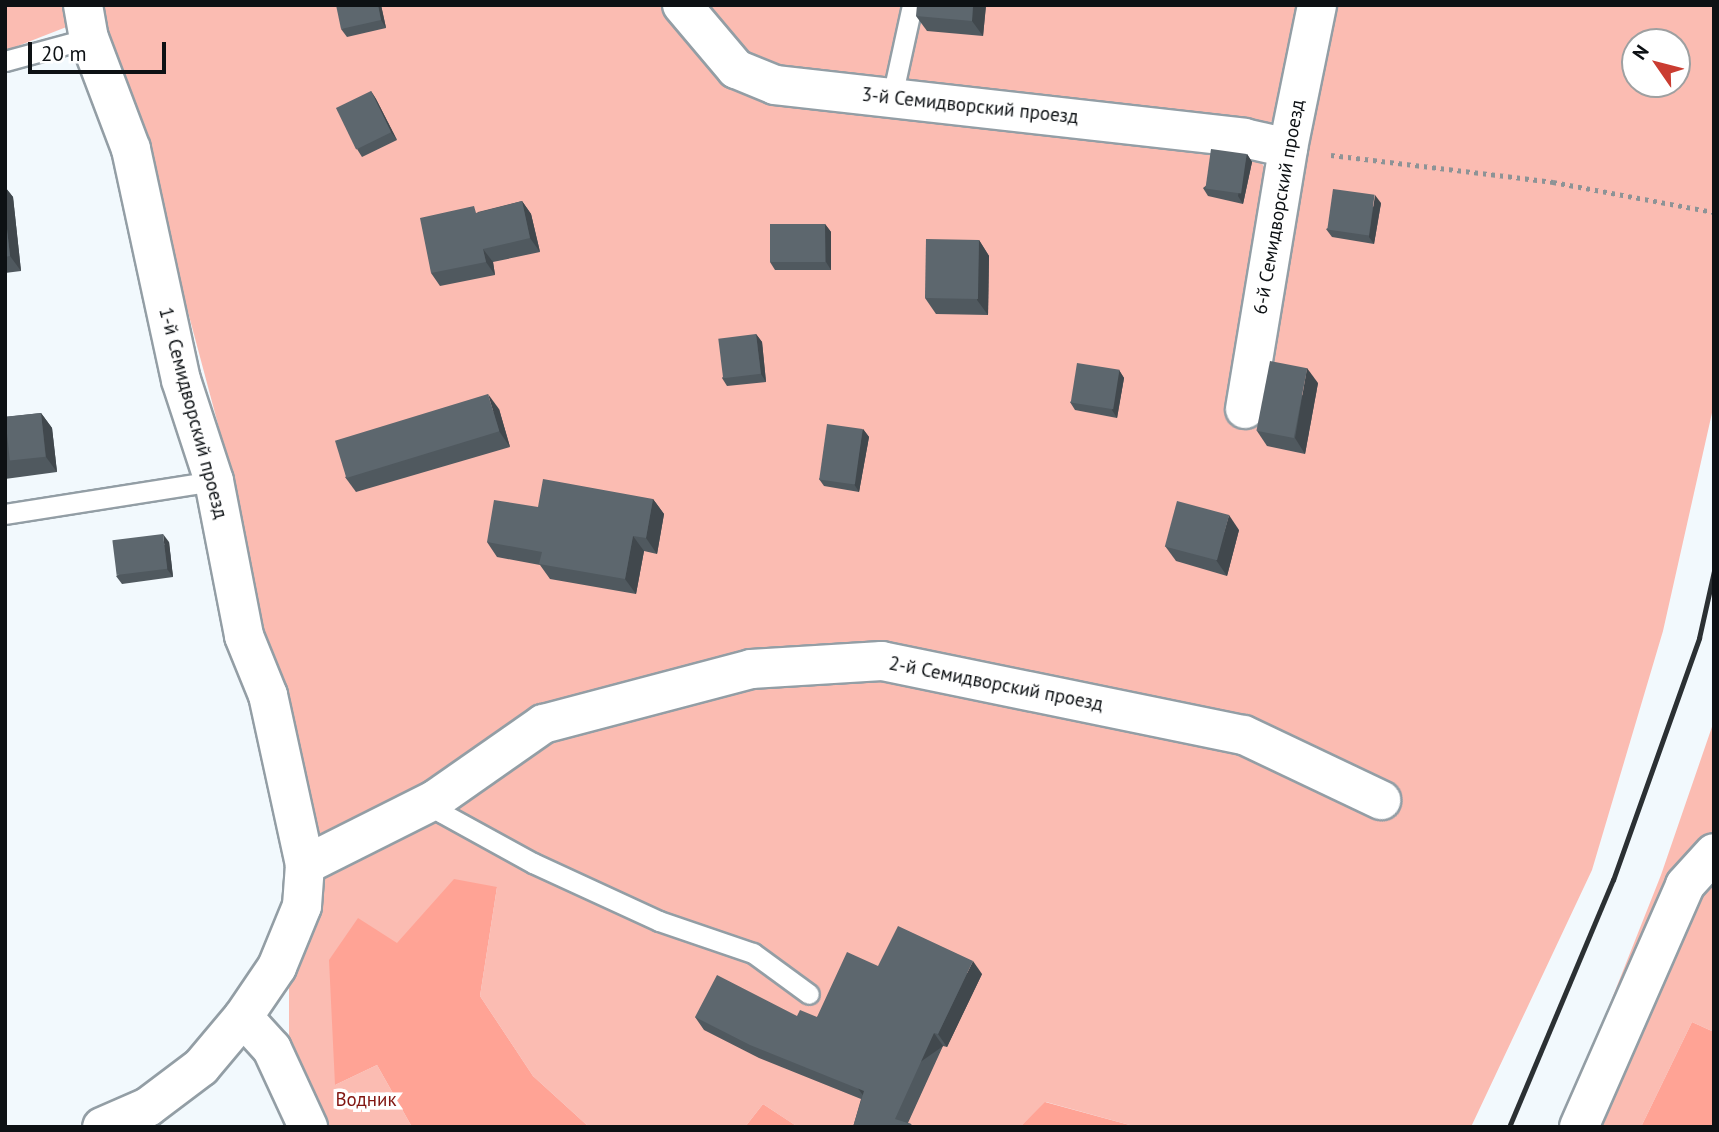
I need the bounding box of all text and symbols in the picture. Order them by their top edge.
scale bar [32,28,170,72]
north arrow [1621,28,1691,98]
text: 20 m [41,40,87,67]
text: N [1627,40,1654,64]
street label: 3-й Семидворский проезд [861,83,1079,129]
street label: 6-й Семидворский проезд [1249,98,1309,316]
street label: 1-й Семидворский проезд [154,305,232,521]
street label: 2-й Семидворский проезд [887,652,1105,716]
park label: Водник [335,1089,397,1111]

